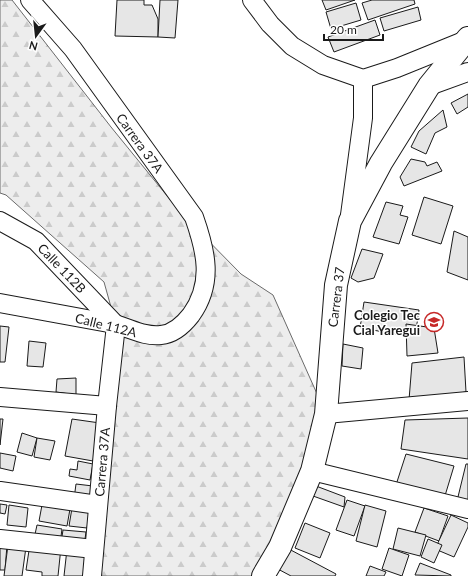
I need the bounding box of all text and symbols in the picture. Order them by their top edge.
north arrow [16,16,56,56]
scale bar [324,16,383,42]
text: 20 m [330,22,357,37]
text: N [28,39,39,54]
street label: Carrera 37A [113,110,167,176]
street label: Calle 112B [35,240,89,296]
street label: Carrera 37 [324,265,348,328]
place label: Colegio Tec Cial Yaregui [353,307,421,338]
street label: Calle 112A [74,310,139,340]
school or university icon: Colegio Tec Cial Yaregui [423,311,445,333]
street label: Carrera 37A [91,426,113,497]

